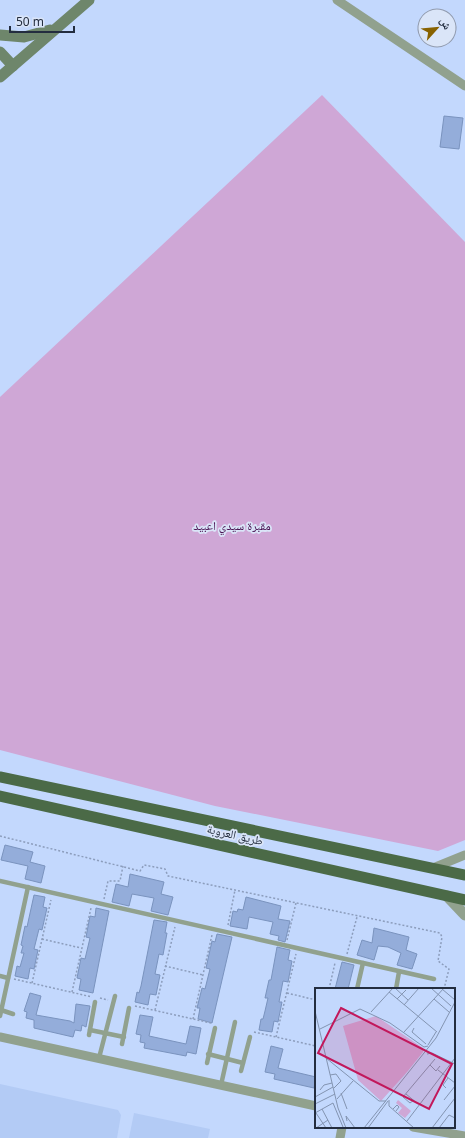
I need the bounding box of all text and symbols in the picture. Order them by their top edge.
scale bar [10,8,74,34]
north arrow [417,8,457,48]
text: 50 m [16,13,44,30]
text: ش [436,15,456,33]
park label: مقبرة سيدي اعبيد [193,517,271,536]
street label: طريق العروبة [205,820,265,849]
inset map [315,988,455,1128]

